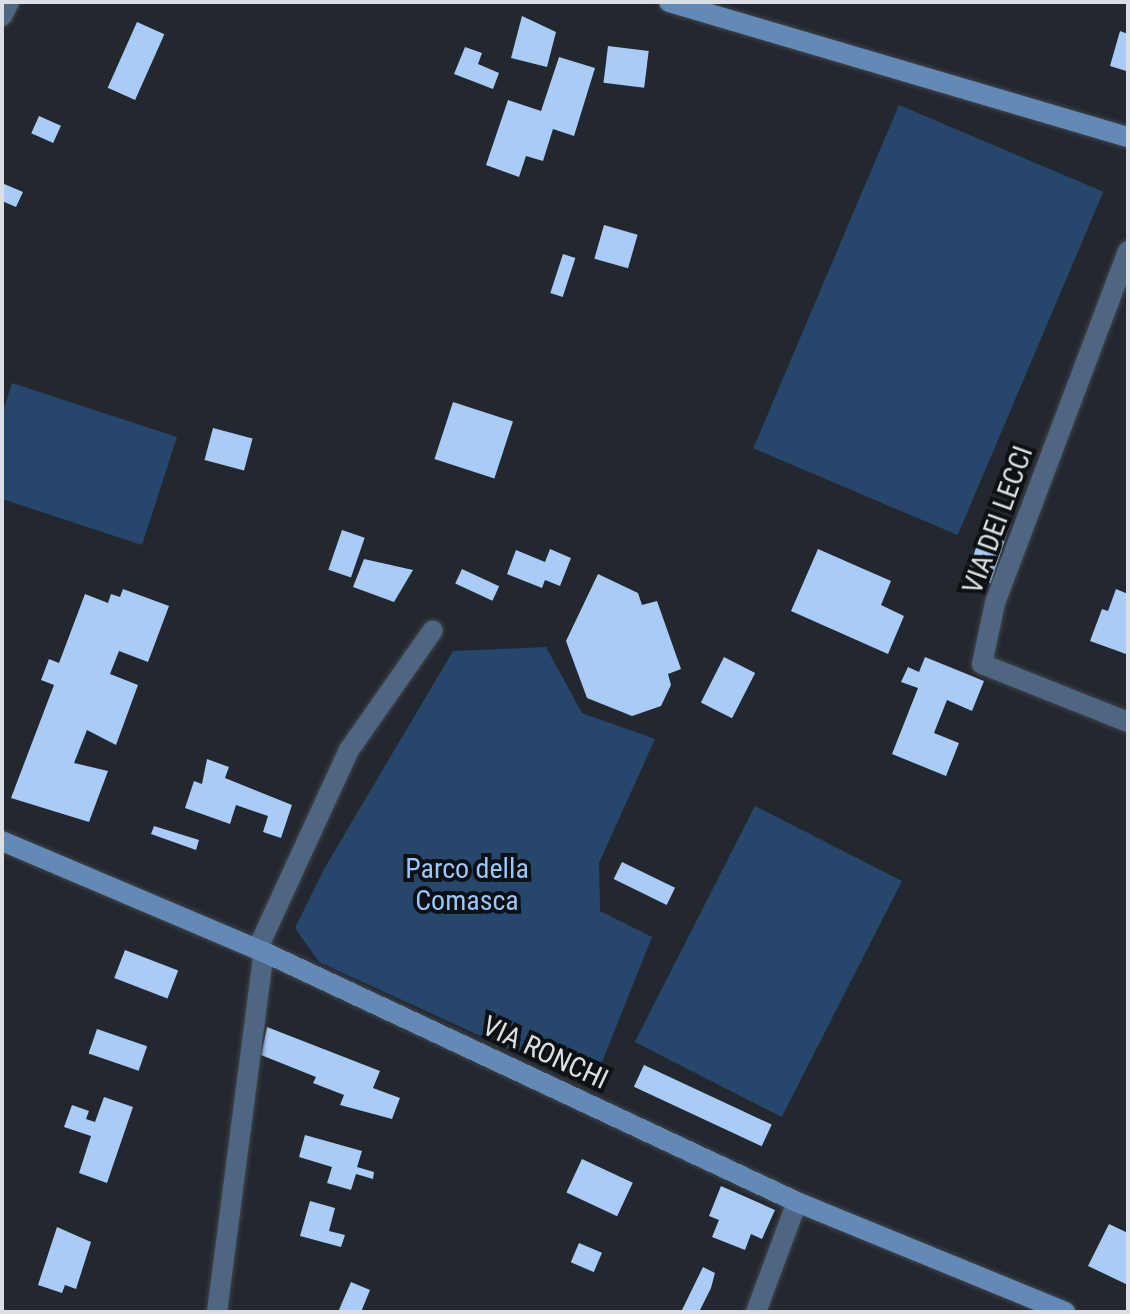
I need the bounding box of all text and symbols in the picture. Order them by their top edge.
street label: VIA DEI LECCI [956,442,1040,598]
park label: Parco della Comasca [405,852,529,918]
street label: VIA RONCHI [477,1009,613,1097]

